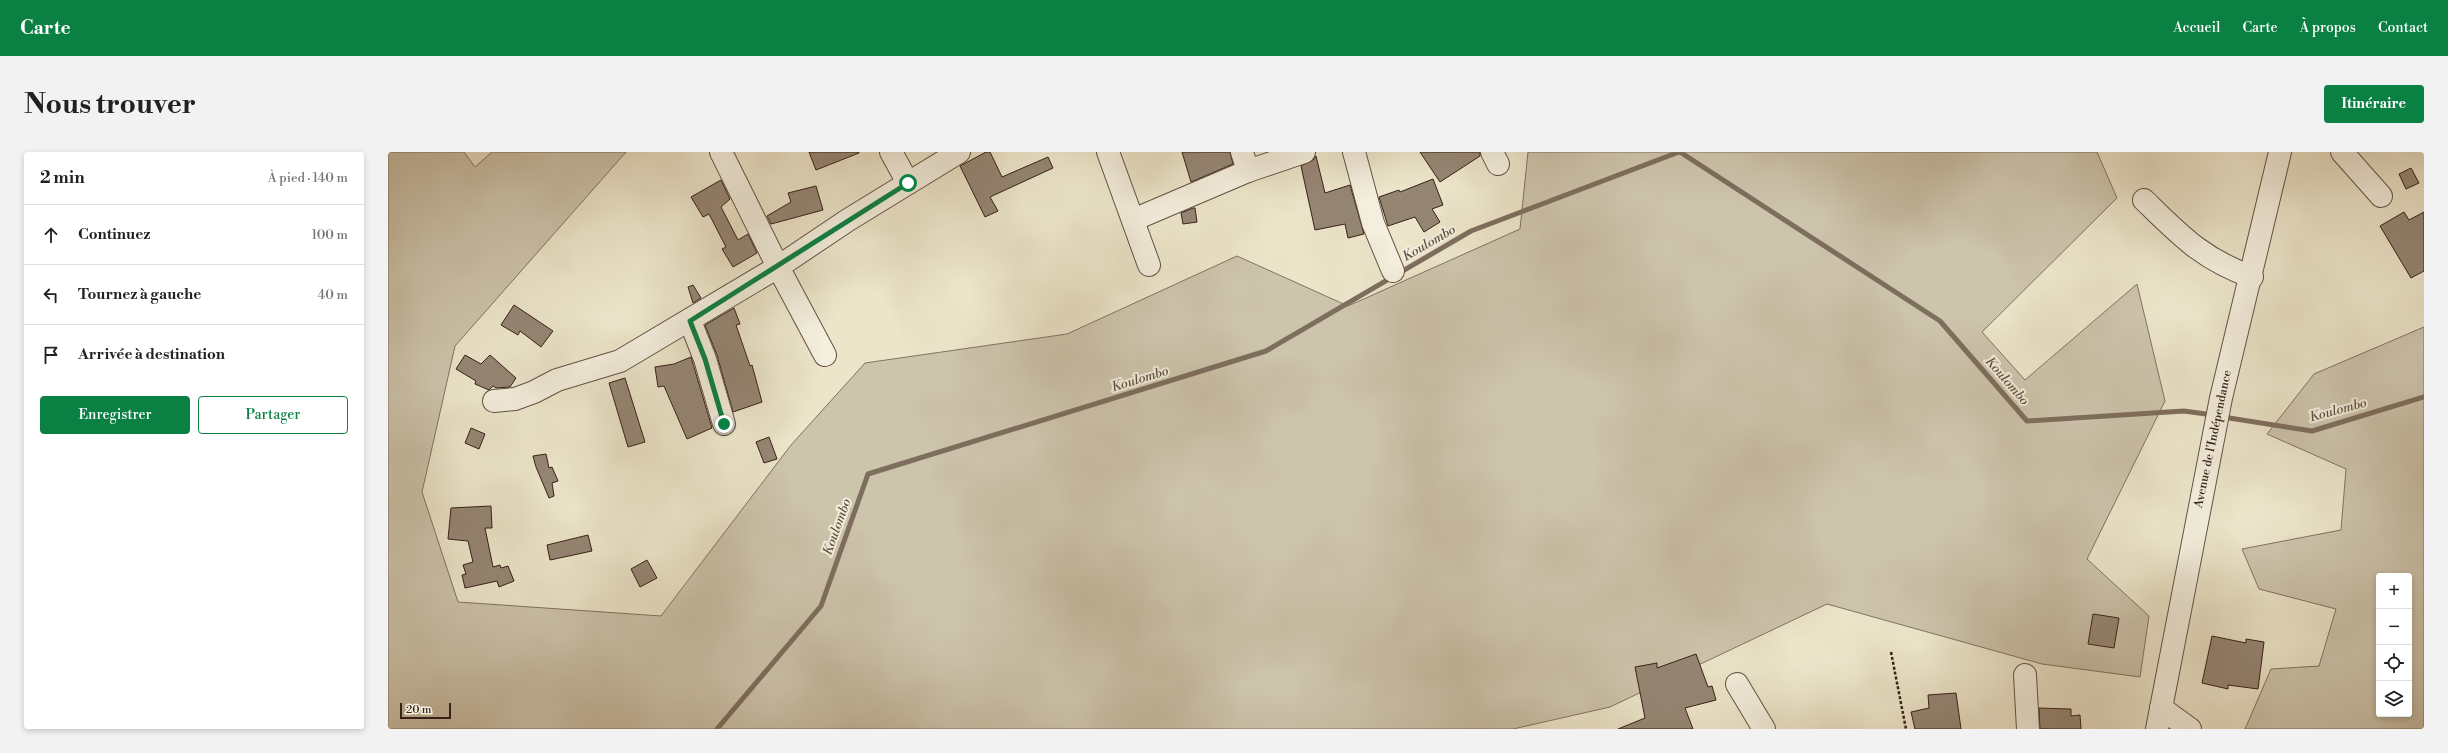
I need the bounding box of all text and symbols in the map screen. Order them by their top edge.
text: Carte [20,16,71,40]
text: Accueil [2173,19,2220,37]
text: Carte [2242,19,2277,37]
text: À propos [2299,19,2356,37]
text: Contact [2378,19,2428,37]
button: Itinéraire [2324,85,2424,123]
text: Nous trouver [24,87,196,122]
text: 2 min [40,167,85,189]
text: À pied · 140 m [268,170,348,186]
route start [899,174,917,192]
water label: Koulombo [1400,221,1459,265]
icon: ahead [40,224,62,246]
text: Continuez [78,225,150,244]
text: 100 m [312,227,348,243]
icon: left [40,284,62,306]
text: Tournez à gauche [78,285,201,304]
text: 40 m [318,287,348,303]
icon: arrive [40,344,62,366]
text: Arrivée à destination [78,345,225,364]
water label: Koulombo [1982,354,2032,409]
water label: Koulombo [1110,363,1171,395]
street label: Avenue de l'Indépendance [2191,369,2235,510]
water label: Koulombo [2308,395,2369,425]
button: Enregistrer [40,396,190,434]
button: Partager [198,396,348,434]
route end [715,415,733,433]
water label: Koulombo [819,496,855,557]
map controls [2376,573,2412,717]
button: + [2376,573,2412,609]
button: − [2376,609,2412,645]
button: locate [2376,645,2412,681]
button: layers [2376,681,2412,717]
scale bar [400,701,451,720]
text: 20 m [406,703,431,717]

